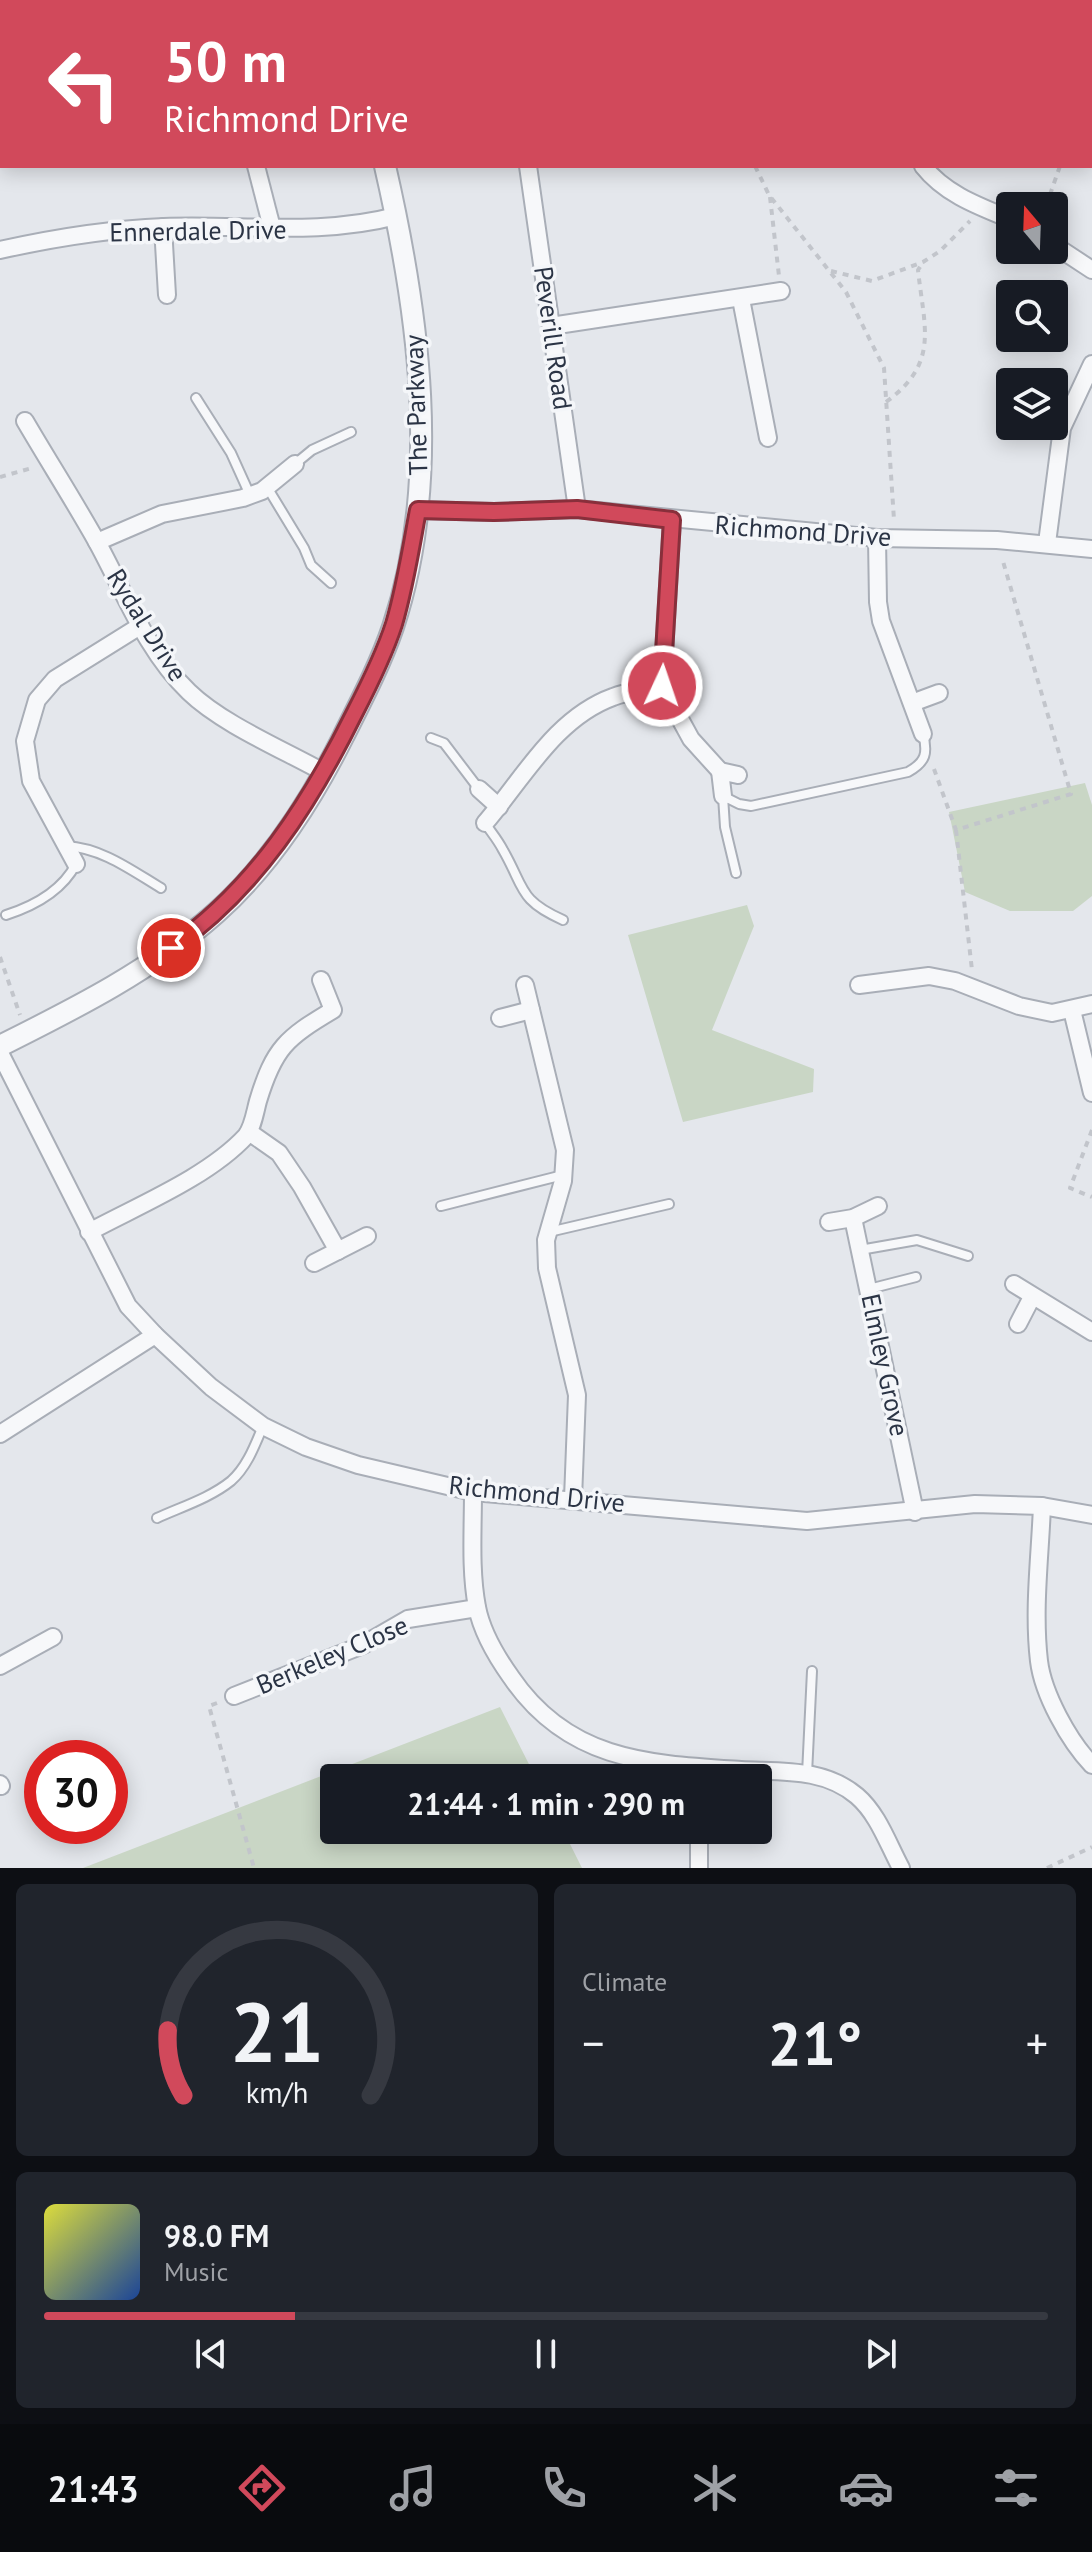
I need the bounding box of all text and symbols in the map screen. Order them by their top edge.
text: 50 m [164,25,287,97]
icon: left [32,32,136,136]
text: Richmond Drive [164,95,409,142]
north arrow [996,192,1068,264]
map controls [996,192,1068,440]
street label: Ennerdale Drive [109,212,287,249]
street label: Peverill Road [527,264,580,412]
button: search [996,280,1068,352]
street label: The Parkway [397,334,434,476]
button: layers [996,368,1068,440]
street label: Richmond Drive [714,508,892,553]
street label: Rydal Drive [100,562,195,687]
position arrow [620,644,704,728]
pin [137,914,205,982]
icon: arrive [149,926,193,970]
street label: Elmley Grove [854,1291,917,1439]
street label: Richmond Drive [447,1468,627,1519]
street label: Berkeley Close [251,1608,413,1701]
speed limit sign: 30 [24,1740,128,1844]
text: 21:44 · 1 min · 290 m [407,1784,685,1823]
text: Climate [582,1965,667,1998]
text: 21 [230,1977,324,2085]
text: 21° [768,2004,862,2082]
text: − [582,2014,604,2071]
text: + [1026,2014,1048,2071]
text: km/h [246,2074,308,2111]
text: 98.0 FM [164,2216,269,2255]
text: Music [164,2255,228,2288]
icon: previous [189,2332,233,2376]
icon: pause [524,2332,568,2376]
icon: next [859,2332,903,2376]
icon: directions [234,2460,290,2516]
icon: music [385,2460,441,2516]
icon: phone [536,2460,592,2516]
icon: climate [687,2460,743,2516]
icon: car [838,2460,894,2516]
icon: filters [988,2460,1044,2516]
text: 21:43 [47,2465,139,2512]

